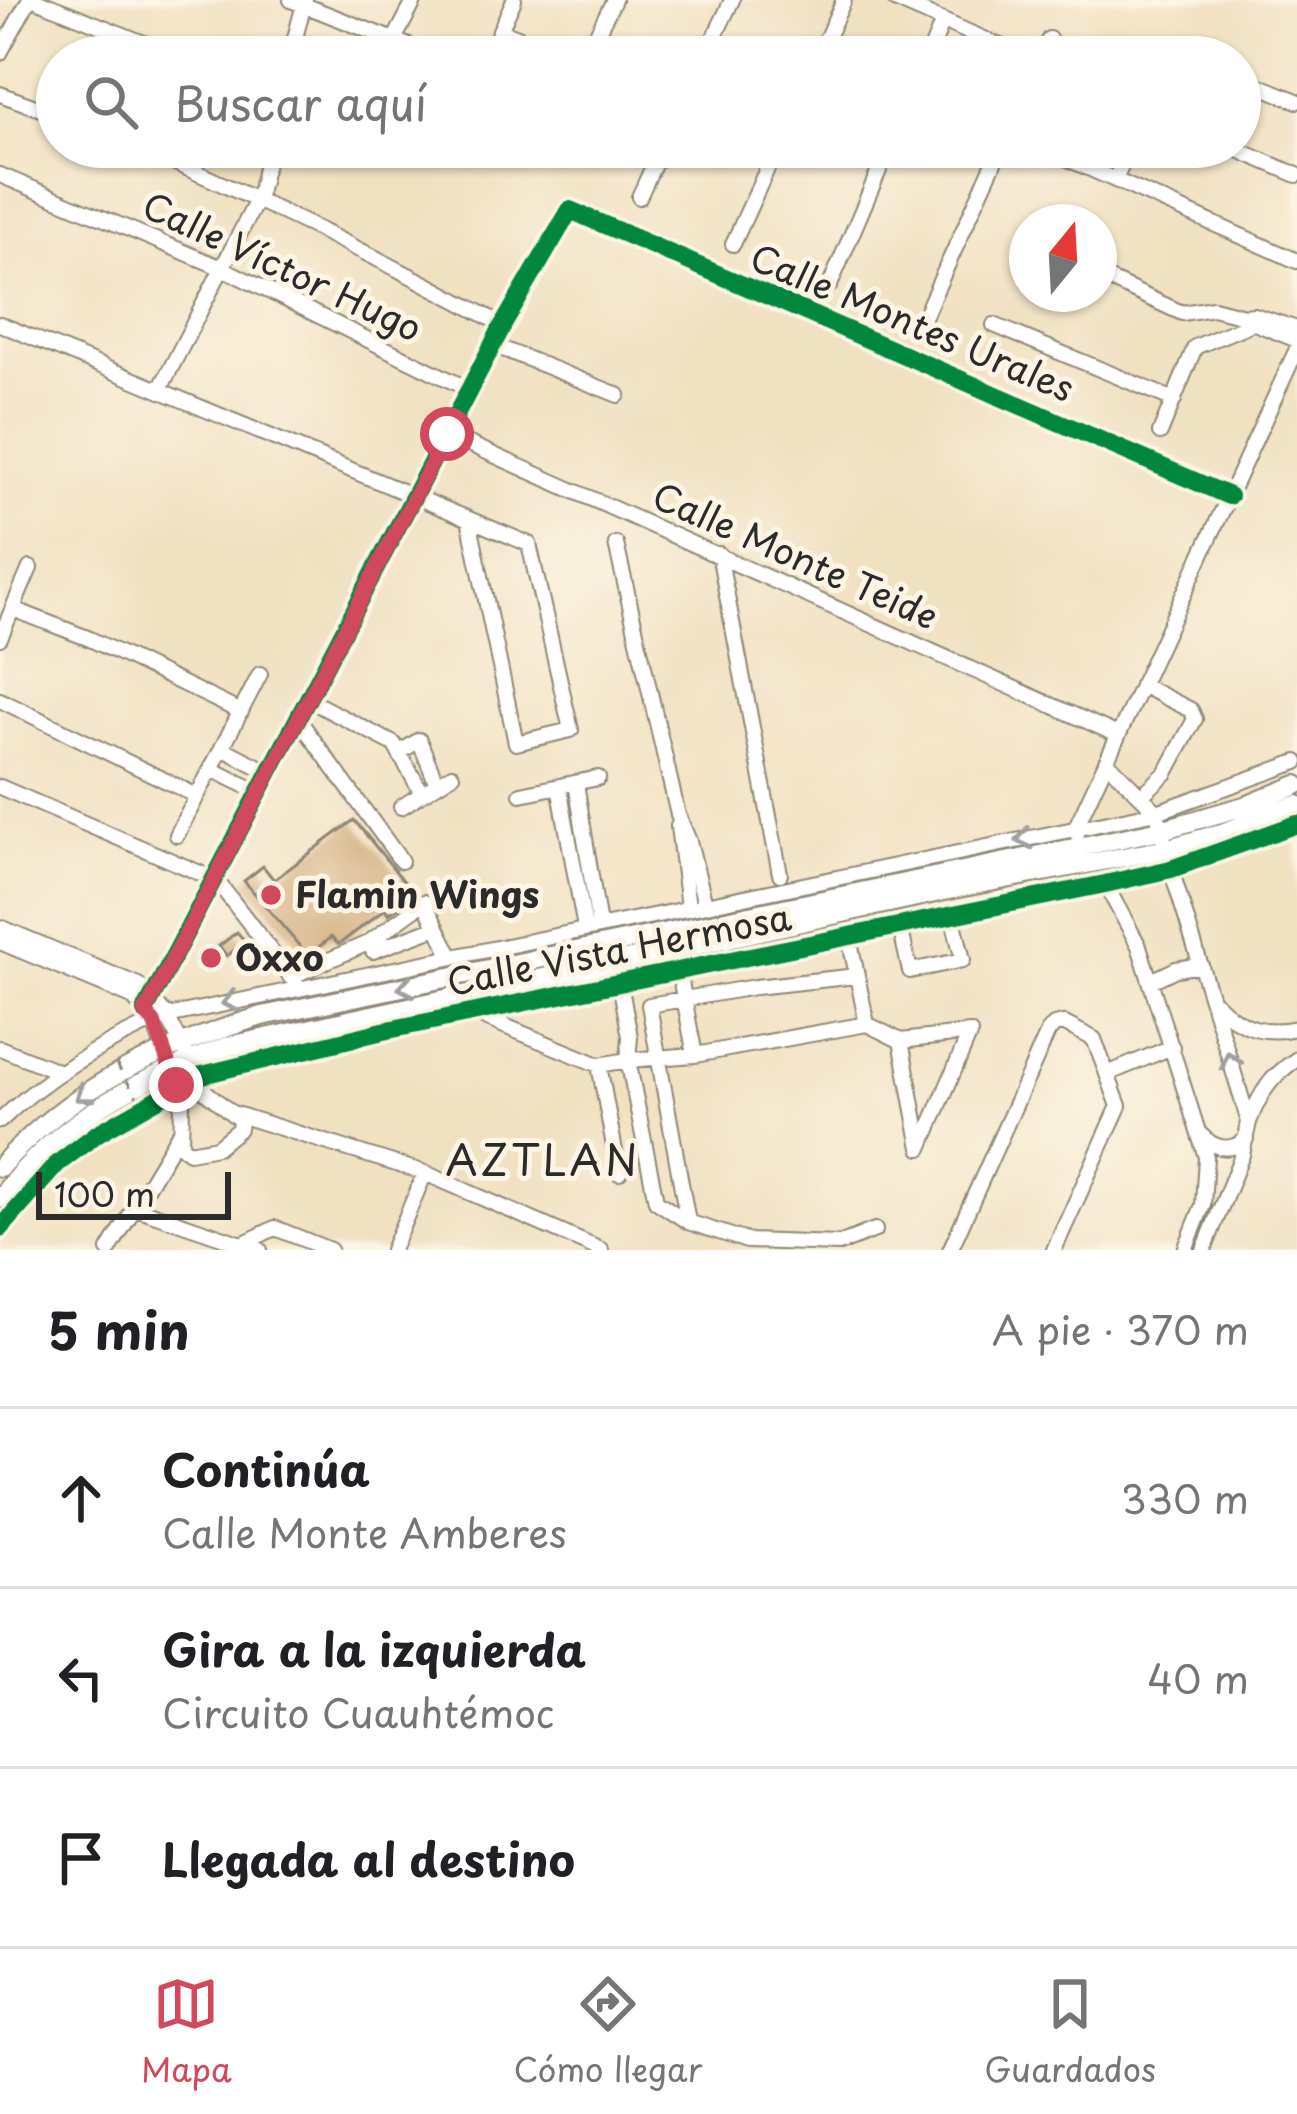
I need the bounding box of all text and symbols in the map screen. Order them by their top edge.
search box [36,36,1261,168]
text: Buscar aquí [174,68,427,136]
icon: search [78,69,144,135]
street label: Calle Víctor Hugo [134,177,431,354]
north arrow [1009,204,1117,312]
street label: Calle Montes Urales [743,229,1083,414]
route start [420,407,474,461]
street label: Calle Monte Teide [645,467,947,641]
one-way arrow [1014,826,1034,851]
place label: Flamin Wings [295,866,540,920]
marker: Flamin Wings [258,882,284,908]
street label: Calle Vista Hermosa [442,888,796,1008]
place label: Oxxo [235,929,324,983]
marker: Oxxo [198,945,224,971]
one-way arrow [396,973,416,999]
one-way arrow [220,988,241,1013]
one-way arrow [1220,1050,1245,1071]
route end [149,1058,203,1112]
one-way arrow [75,1080,96,1102]
district label: AZTLAN [445,1127,641,1190]
scale bar [36,1166,231,1219]
text: 100 m [54,1168,155,1218]
text: 5 min [48,1290,190,1367]
text: A pie · 370 m [992,1299,1249,1358]
text: Continúa [162,1434,370,1502]
icon: ahead [48,1465,114,1531]
text: 330 m [1121,1468,1249,1527]
text: Calle Monte Amberes [162,1502,567,1561]
text: Gira a la izquierda [162,1614,586,1682]
icon: left [48,1645,114,1711]
text: 40 m [1147,1648,1249,1707]
text: Circuito Cuauhtémoc [162,1682,554,1741]
text: Llegada al destino [162,1824,575,1892]
icon: arrive [48,1825,114,1891]
tab: Mapa [141,1971,232,2093]
tab: Cómo llegar [514,1971,702,2093]
tab: Guardados [984,1971,1156,2093]

